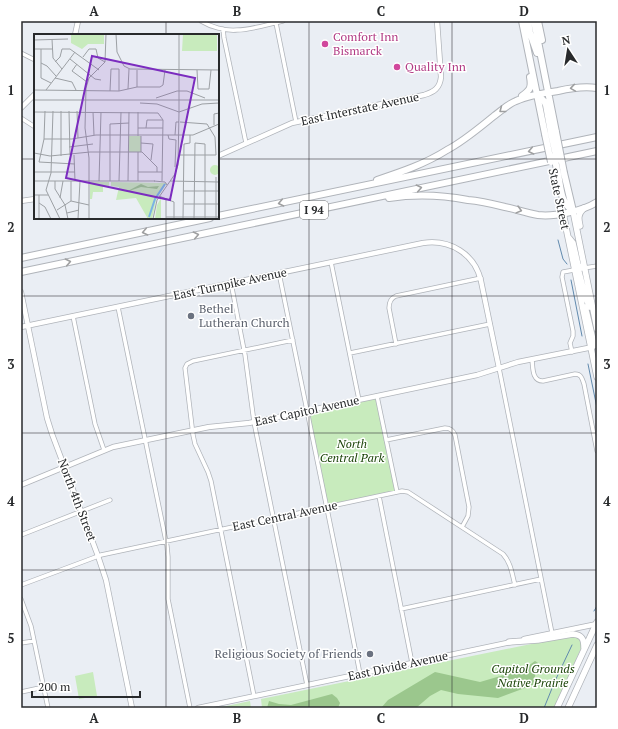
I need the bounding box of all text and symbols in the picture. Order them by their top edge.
text: A [89,2,99,20]
text: B [233,2,241,20]
text: C [377,2,385,20]
text: D [519,2,529,20]
place label: Comfort Inn Bismarck [333,29,398,58]
north arrow [548,30,588,70]
text: N [560,32,572,48]
inset map [34,34,219,219]
marker: Comfort Inn Bismarck [320,39,330,49]
place label: Quality Inn [405,59,466,74]
marker: Quality Inn [392,62,402,72]
text: 1 [7,81,15,99]
text: 1 [603,81,611,99]
one-way arrow [569,83,576,92]
street label: East Interstate Avenue [300,89,420,128]
one-way arrow [500,105,507,112]
one-way arrow [528,146,535,154]
street label: State Street [546,167,573,231]
one-way arrow [416,185,422,193]
one-way arrow [278,199,284,207]
road number: I 94 [300,201,328,219]
one-way arrow [516,206,523,214]
text: 2 [7,218,15,236]
text: 2 [603,218,611,236]
one-way arrow [141,227,148,235]
one-way arrow [193,232,199,240]
one-way arrow [65,259,72,267]
street label: East Turnpike Avenue [172,264,288,303]
place label: Bethel Lutheran Church [199,301,290,330]
marker: Bethel Lutheran Church [186,311,196,321]
text: 3 [7,355,15,373]
text: 3 [603,355,611,373]
street label: East Capitol Avenue [253,392,361,429]
park label: North Central Park [320,436,384,465]
street label: North 4th Street [55,456,100,544]
text: 4 [7,492,15,510]
text: 4 [603,492,611,510]
street label: East Central Avenue [231,497,339,534]
text: 5 [7,629,15,647]
text: 5 [603,629,611,647]
place label: Religious Society of Friends [215,646,362,661]
street label: East Divide Avenue [346,648,449,683]
marker: Religious Society of Friends [365,649,375,659]
park label: Capitol Grounds Native Prairie [491,661,575,690]
scale bar [32,673,140,699]
text: 200 m [38,679,71,694]
text: A [89,709,99,727]
text: B [233,709,241,727]
text: C [377,709,385,727]
text: D [519,709,529,727]

